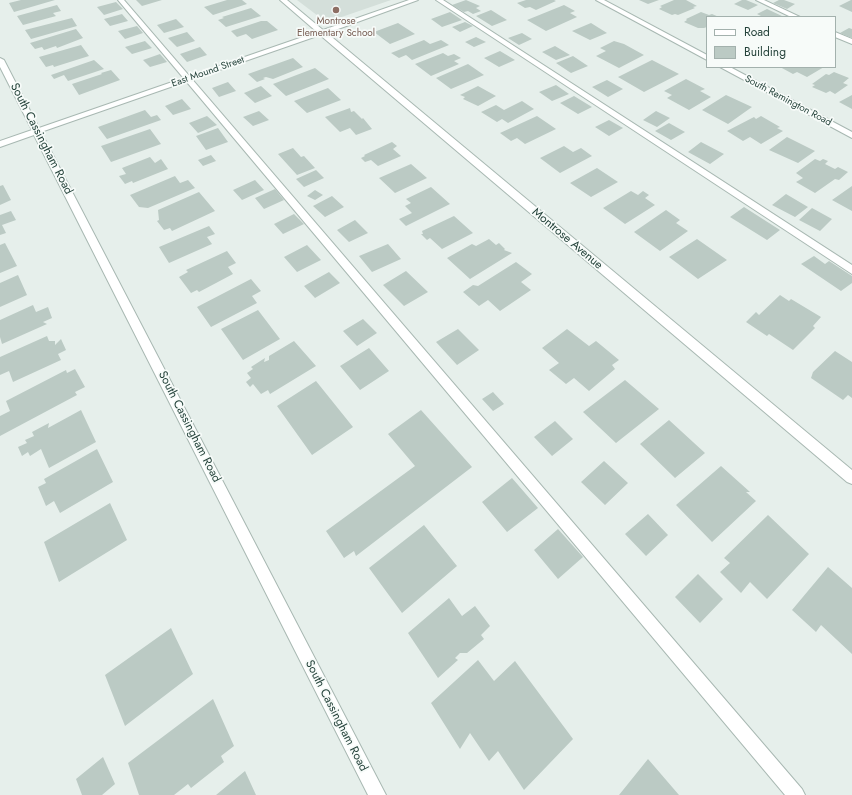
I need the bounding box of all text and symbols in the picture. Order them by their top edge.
marker: Montrose Elementary School [331,5,341,15]
place label: Montrose Elementary School [297,16,375,40]
legend [706,16,836,68]
text: Road [744,23,770,41]
text: Building [744,43,786,61]
street label: East Mound Street [170,54,246,90]
street label: South Remington Road [743,73,833,129]
street label: South Cassingham Road [7,81,75,197]
street label: Montrose Avenue [529,205,605,273]
street label: South Cassingham Road [155,369,223,485]
street label: South Cassingham Road [302,658,370,774]

